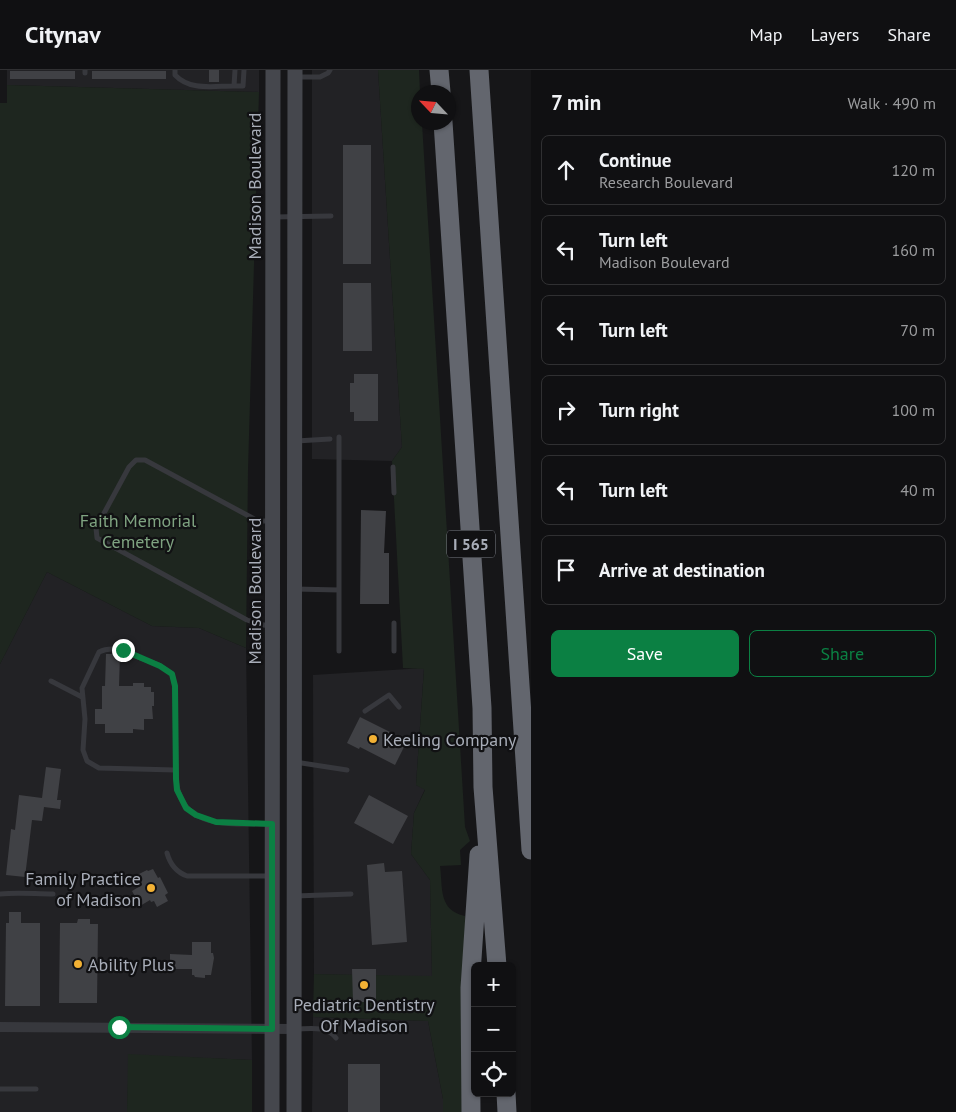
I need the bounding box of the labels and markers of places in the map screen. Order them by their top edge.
place label: Keeling Company [383,728,517,751]
marker: Keeling Company [367,733,379,745]
place label: Family Practice of Madison [25,867,141,911]
marker: Family Practice of Madison [145,882,157,894]
place label: Ability Plus [88,953,174,976]
marker: Ability Plus [72,958,84,970]
marker: Pediatric Dentistry Of Madison [358,979,370,991]
place label: Pediatric Dentistry Of Madison [293,993,435,1037]

